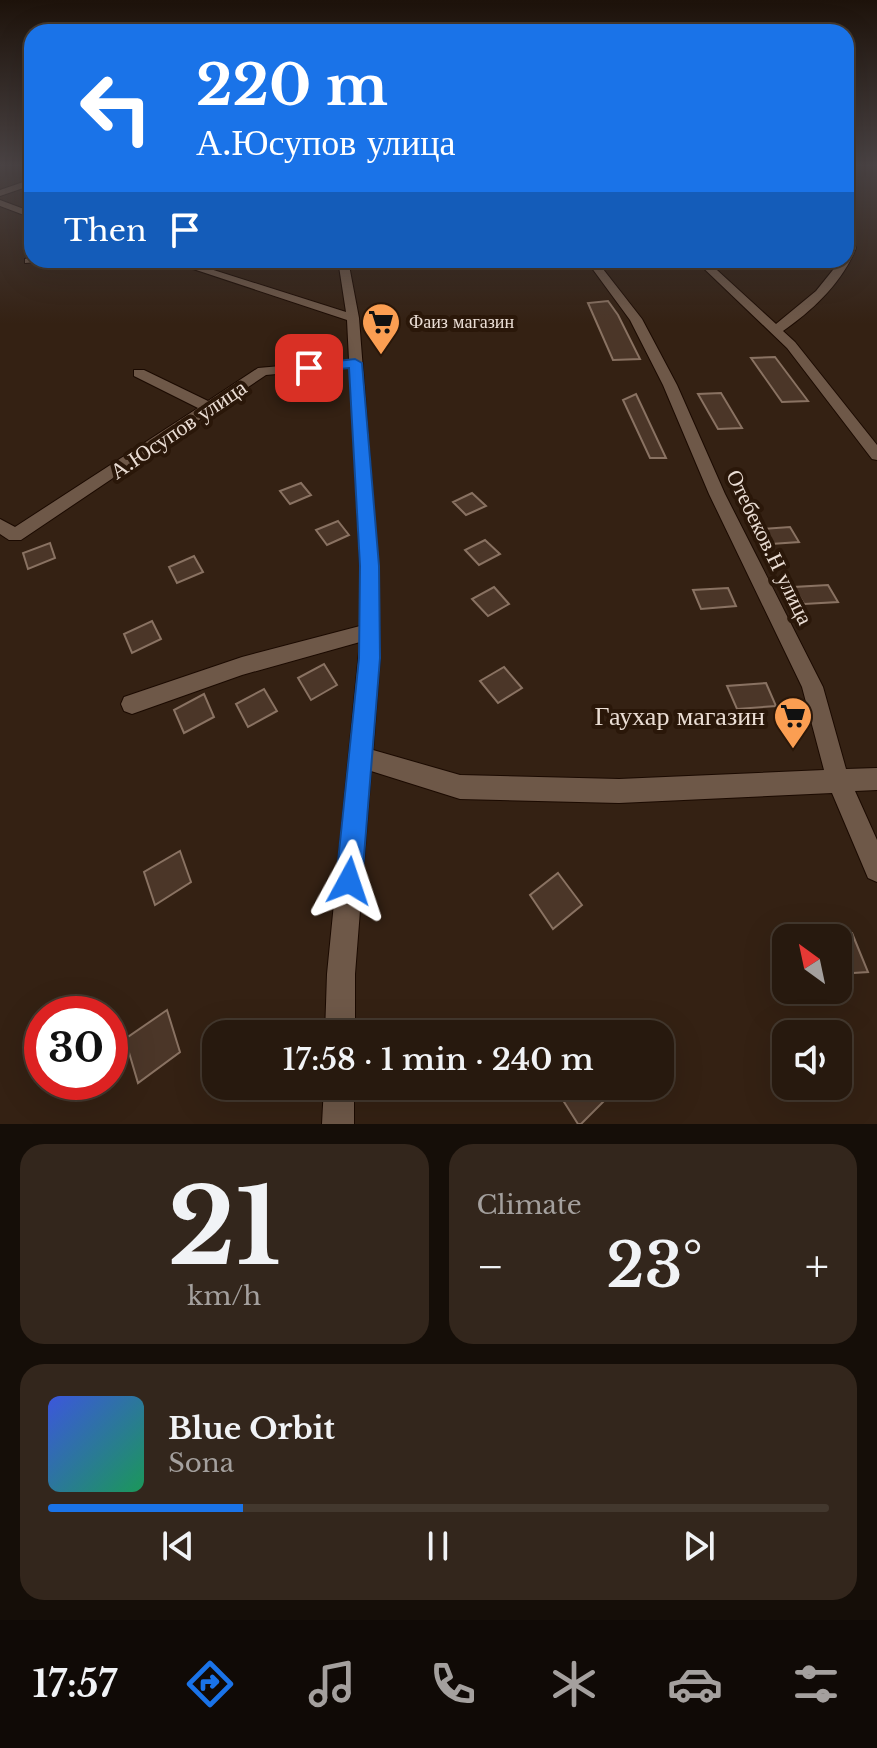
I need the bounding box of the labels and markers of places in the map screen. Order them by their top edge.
supermarket icon: Фаиз магазин [360,301,402,356]
place label: Фаиз магазин [409,311,514,333]
pin [275,334,343,402]
supermarket icon: Гаухар магазин [772,695,814,750]
place label: Гаухар магазин [595,700,765,732]

